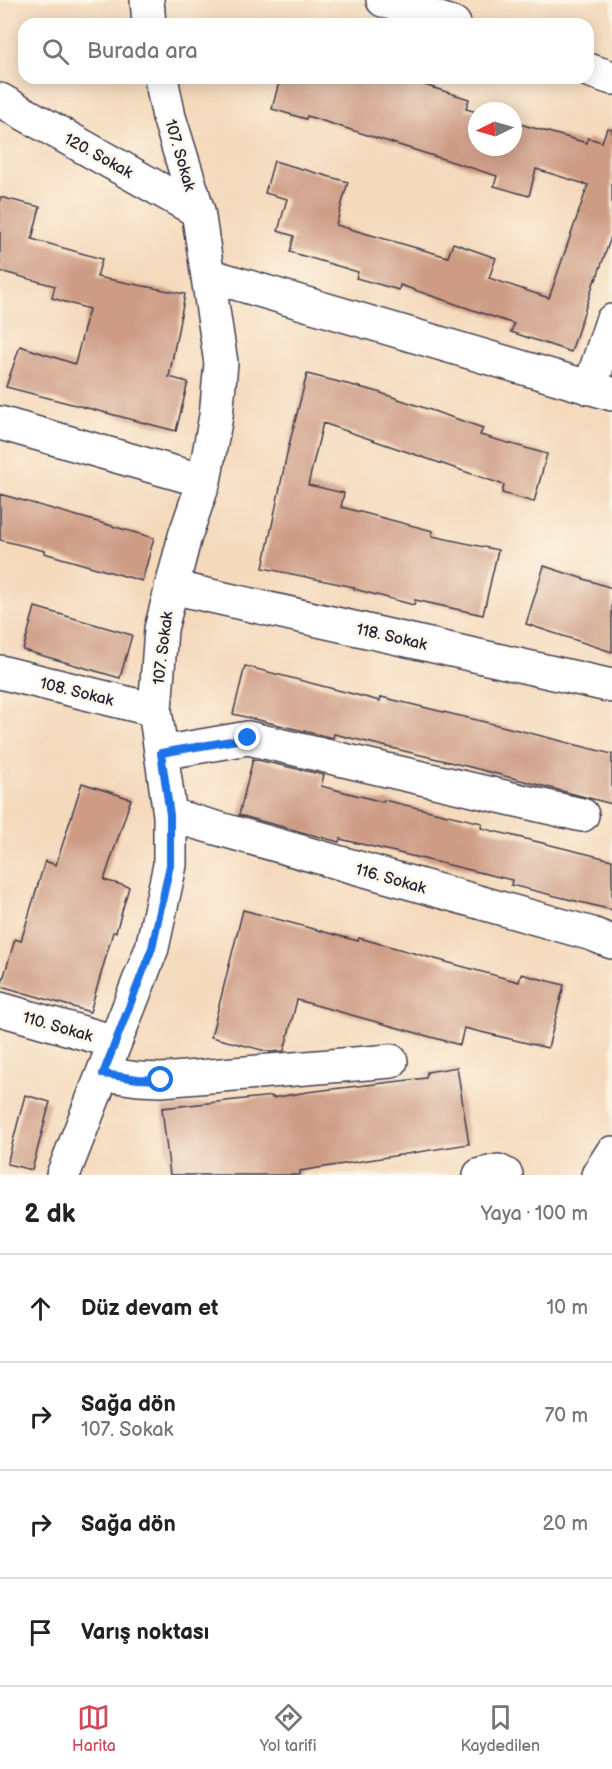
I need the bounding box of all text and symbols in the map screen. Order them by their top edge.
search box [18,18,594,84]
icon: search [39,35,72,68]
text: Burada ara [87,38,198,65]
north arrow [468,102,522,156]
street label: 107. Sokak [160,117,199,194]
street label: 120. Sokak [61,130,136,183]
street label: 107. Sokak [150,610,177,686]
street label: 118. Sokak [354,620,429,655]
street label: 108. Sokak [38,674,116,711]
route end [234,724,260,750]
street label: 116. Sokak [353,860,428,899]
street label: 110. Sokak [20,1008,95,1047]
route start [147,1066,173,1092]
text: 2 dk [24,1199,75,1230]
text: Yaya · 100 m [481,1202,588,1226]
icon: ahead [24,1292,57,1325]
text: Düz devam et [81,1295,218,1322]
text: 10 m [547,1296,588,1320]
text: Sağa dön [81,1391,176,1418]
icon: right [24,1400,57,1433]
text: 70 m [544,1404,588,1428]
text: 107. Sokak [81,1418,173,1442]
icon: right [24,1508,57,1541]
text: Sağa dön [81,1511,176,1538]
text: 20 m [543,1512,588,1536]
icon: arrive [24,1616,57,1649]
text: Varış noktası [81,1619,209,1646]
tab: Harita [72,1701,116,1756]
tab: Yol tarifi [260,1701,316,1756]
tab: Kaydedilen [460,1701,540,1756]

